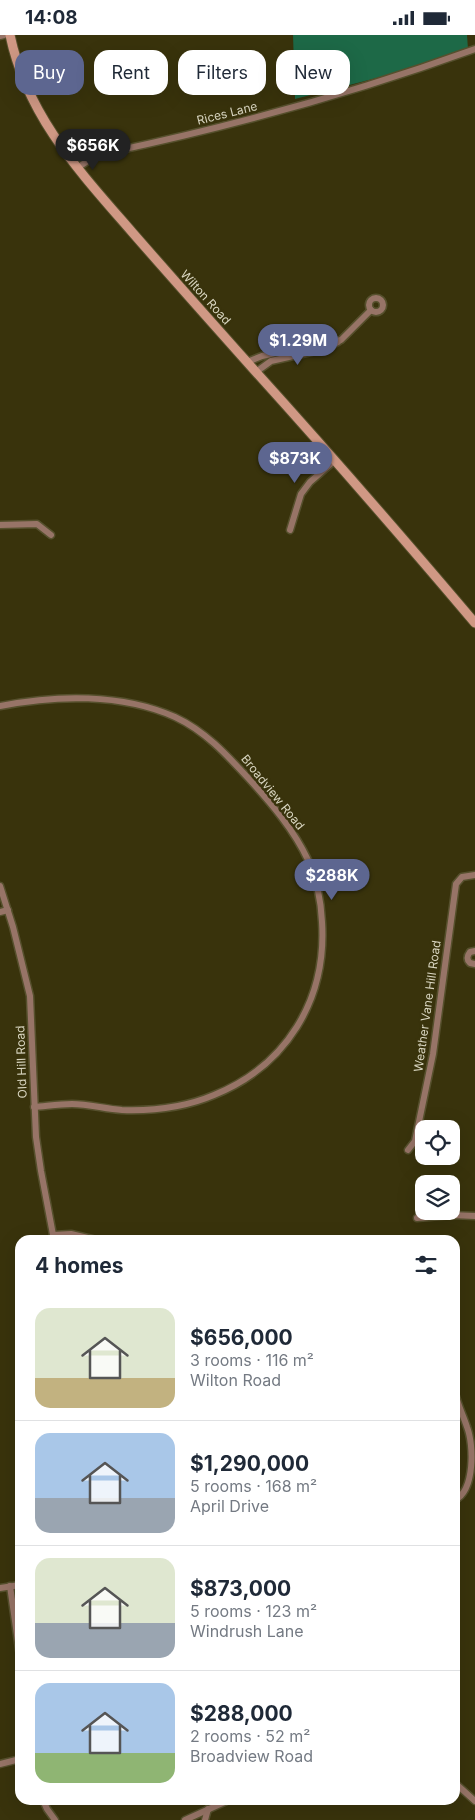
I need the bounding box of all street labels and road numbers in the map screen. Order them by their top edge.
street label: Rices Lane [195,98,259,128]
street label: Wilton Road [178,267,234,327]
street label: Broadview Road [238,751,308,833]
street label: Weather Vane Hill Road [410,939,444,1073]
street label: Old Hill Road [12,1025,30,1099]

